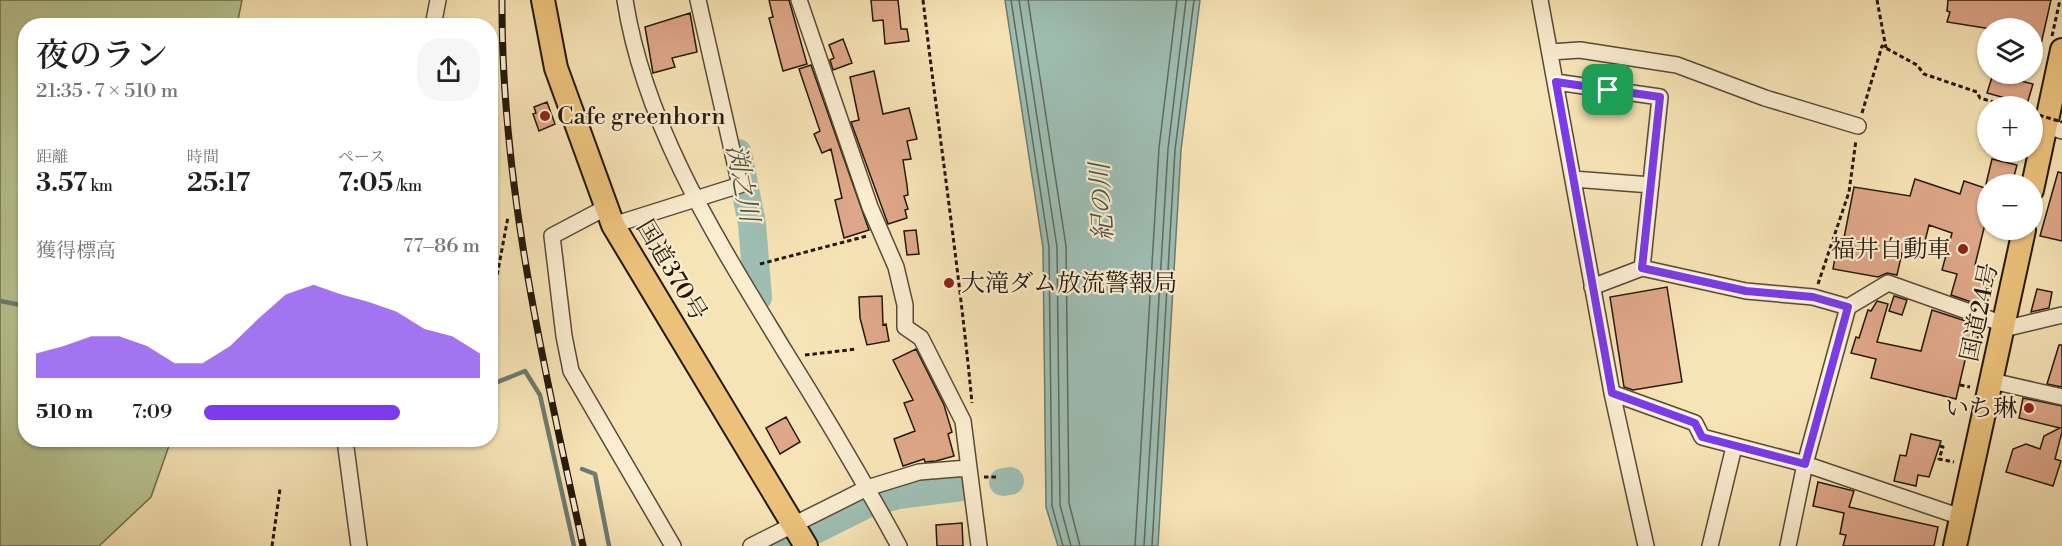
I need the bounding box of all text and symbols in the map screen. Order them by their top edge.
map controls [1977,18,2043,240]
button: layers [1977,18,2043,84]
text: 夜のラン [36,36,168,77]
button: share [417,38,480,101]
pin [1582,64,1633,115]
icon: arrive [1591,73,1624,106]
text: 21:35 · 7 × 510 m [36,79,178,104]
button: + [1977,96,2043,162]
place label: Cafe greenhorn [557,102,725,132]
marker: Cafe greenhorn [538,109,552,123]
water label: 渕之川 [719,142,766,227]
text: 距離 [36,147,68,167]
text: 時間 [187,147,219,167]
text: ペース [338,147,385,167]
water label: 紀の川 [1084,159,1120,242]
text: 3.57 [36,167,87,199]
text: 25:17 [187,167,250,199]
text: 7:05 [338,167,393,199]
button: − [1977,174,2043,240]
text: km [87,176,113,196]
text: /km [393,176,422,196]
street label: 国道370号 [629,215,713,326]
text: 77–86 m [403,234,480,259]
place label: 福井自動車 [1831,235,1951,265]
text: 獲得標高 [36,239,116,264]
marker: 福井自動車 [1956,242,1970,256]
street label: 国道24号 [1955,260,2005,364]
place label: 大滝ダム放流警報局 [961,269,1177,299]
marker: 大滝ダム放流警報局 [942,276,956,290]
place label: いち琳 [1945,394,2017,424]
text: 510 m [36,400,93,425]
text: 7:09 [132,400,172,425]
marker: いち琳 [2022,401,2036,415]

